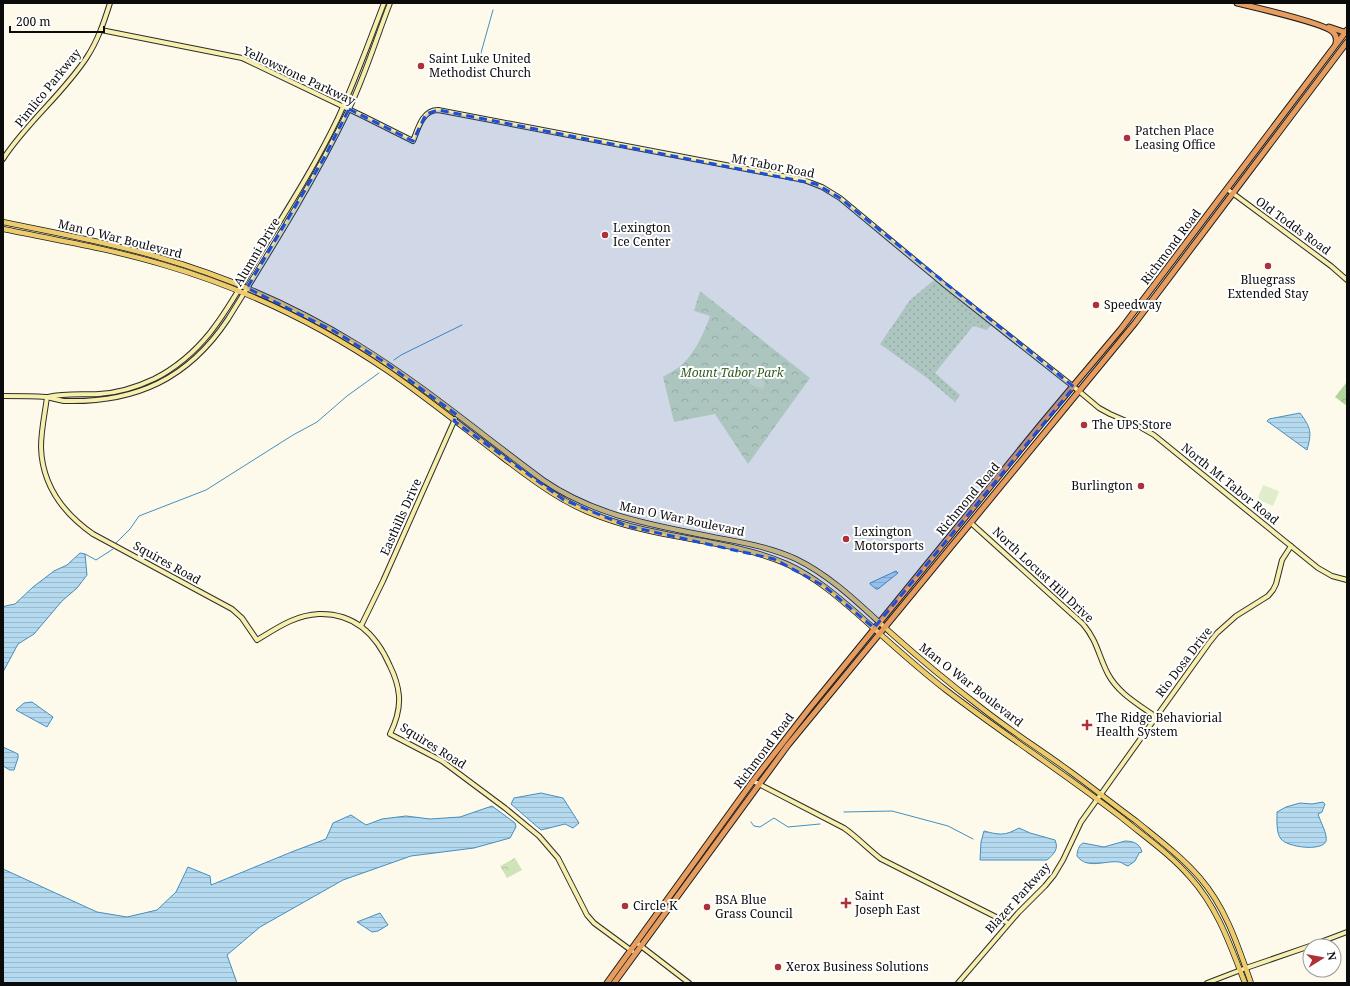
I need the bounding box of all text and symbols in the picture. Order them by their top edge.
scale bar [10,8,104,34]
text: 200 m [16,13,51,30]
street label: Yellowstone Parkway [239,42,358,109]
street label: Pimlico Parkway [11,45,85,130]
place label: Saint Luke United Methodist Church [429,50,532,81]
marker: Saint Luke United Methodist Church [416,61,426,71]
place label: Patchen Place Leasing Office [1135,122,1215,153]
marker: Patchen Place Leasing Office [1122,133,1132,143]
street label: Mt Tabor Road [730,149,817,182]
street label: Old Todds Road [1252,193,1335,259]
street label: Richmond Road [1137,205,1205,288]
street label: Alumni Drive [229,214,284,289]
street label: Man O War Boulevard [56,215,185,262]
place label: Lexington Ice Center [613,219,671,250]
marker: Lexington Ice Center [600,230,610,240]
marker: Bluegrass Extended Stay [1263,261,1273,271]
place label: Bluegrass Extended Stay [1227,271,1309,302]
place label: Speedway [1104,296,1162,313]
marker: Speedway [1091,300,1101,310]
park label: Mount Tabor Park [679,364,785,381]
place label: The UPS Store [1092,416,1172,433]
marker: The UPS Store [1079,420,1089,430]
street label: North Mt Tabor Road [1178,439,1283,529]
street label: Richmond Road [932,458,1004,539]
street label: Easthills Drive [376,475,425,558]
place label: Burlington [1071,477,1133,494]
marker: Burlington [1136,481,1146,491]
street label: Man O War Boulevard [618,497,747,540]
place label: Lexington Motorsports [854,523,924,554]
street label: North Locust Hill Drive [989,523,1098,626]
marker: Lexington Motorsports [841,534,851,544]
street label: Squires Road [130,537,205,588]
street label: Rio Dosa Drive [1151,623,1216,700]
street label: Man O War Boulevard [916,639,1027,731]
street label: Richmond Road [730,709,798,792]
place label: The Ridge Behaviorial Health System [1096,709,1222,740]
street label: Squires Road [397,719,470,773]
marker: The Ridge Behaviorial Health System [1081,719,1093,731]
street label: Blazer Parkway [981,858,1054,937]
place label: Saint Joseph East [854,887,920,918]
place label: BSA Blue Grass Council [715,891,793,922]
place label: Circle K [633,897,678,914]
marker: Saint Joseph East [840,897,852,909]
marker: Circle K [620,901,630,911]
marker: BSA Blue Grass Council [702,902,712,912]
north arrow [1302,938,1342,978]
text: N [1324,950,1341,962]
place label: Xerox Business Solutions [786,958,929,975]
marker: Xerox Business Solutions [773,962,783,972]

